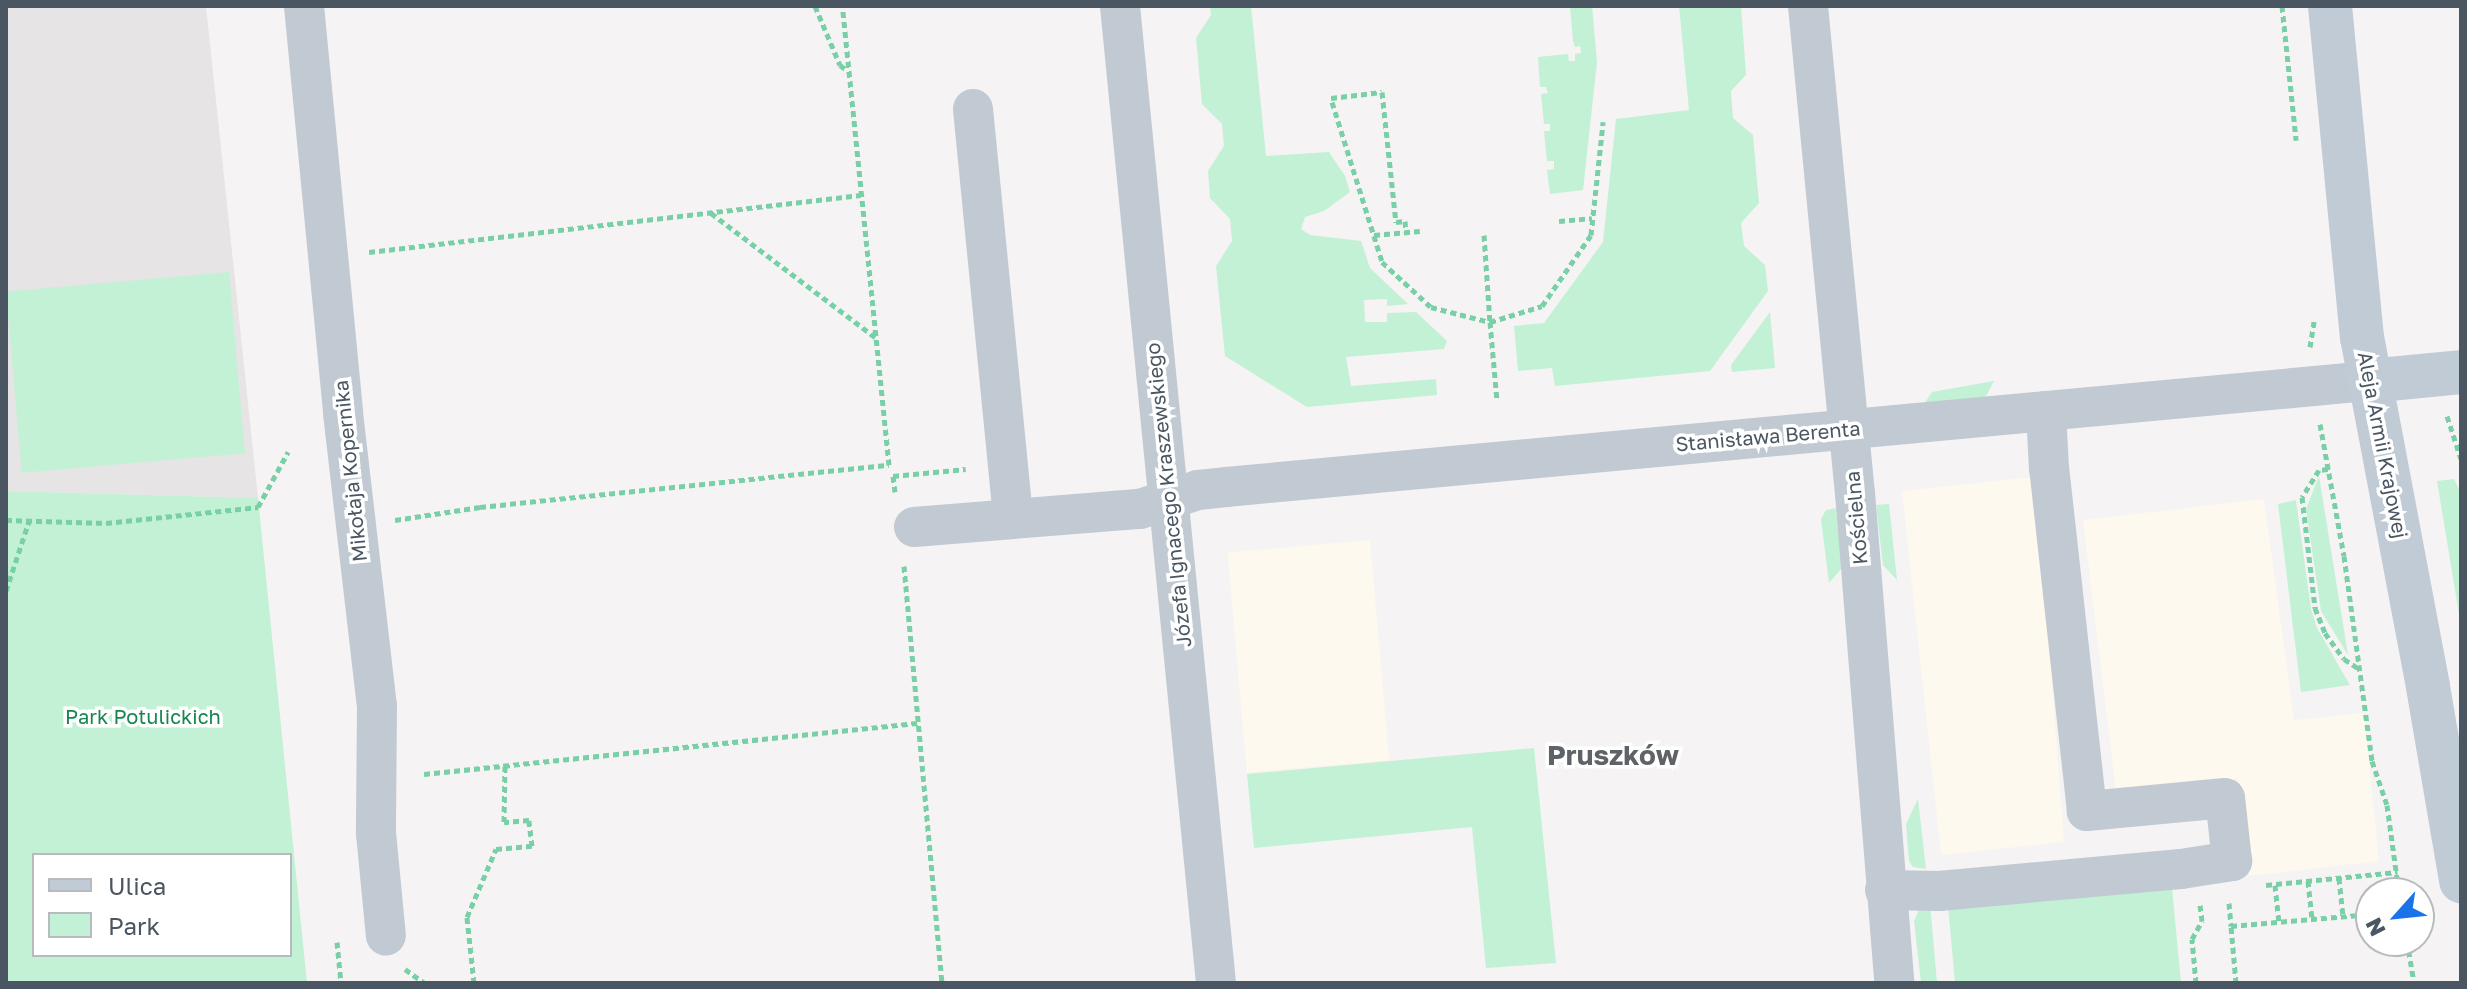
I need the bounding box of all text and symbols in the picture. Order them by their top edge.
street label: Józefa Ignacego Kraszewskiego [1140,342,1196,648]
street label: Aleja Armii Krajowej [2353,350,2413,540]
street label: Mikołaja Kopernika [329,379,371,563]
street label: Stanisława Berenta [1675,416,1861,456]
street label: Kościelna [1840,470,1872,566]
park label: Park Potulickich [65,704,221,728]
district label: Pruszków [1547,738,1679,772]
legend [32,853,292,957]
text: Ulica [108,871,166,900]
north arrow [2355,877,2435,957]
text: Park [108,911,160,940]
text: N [2359,914,2391,941]

